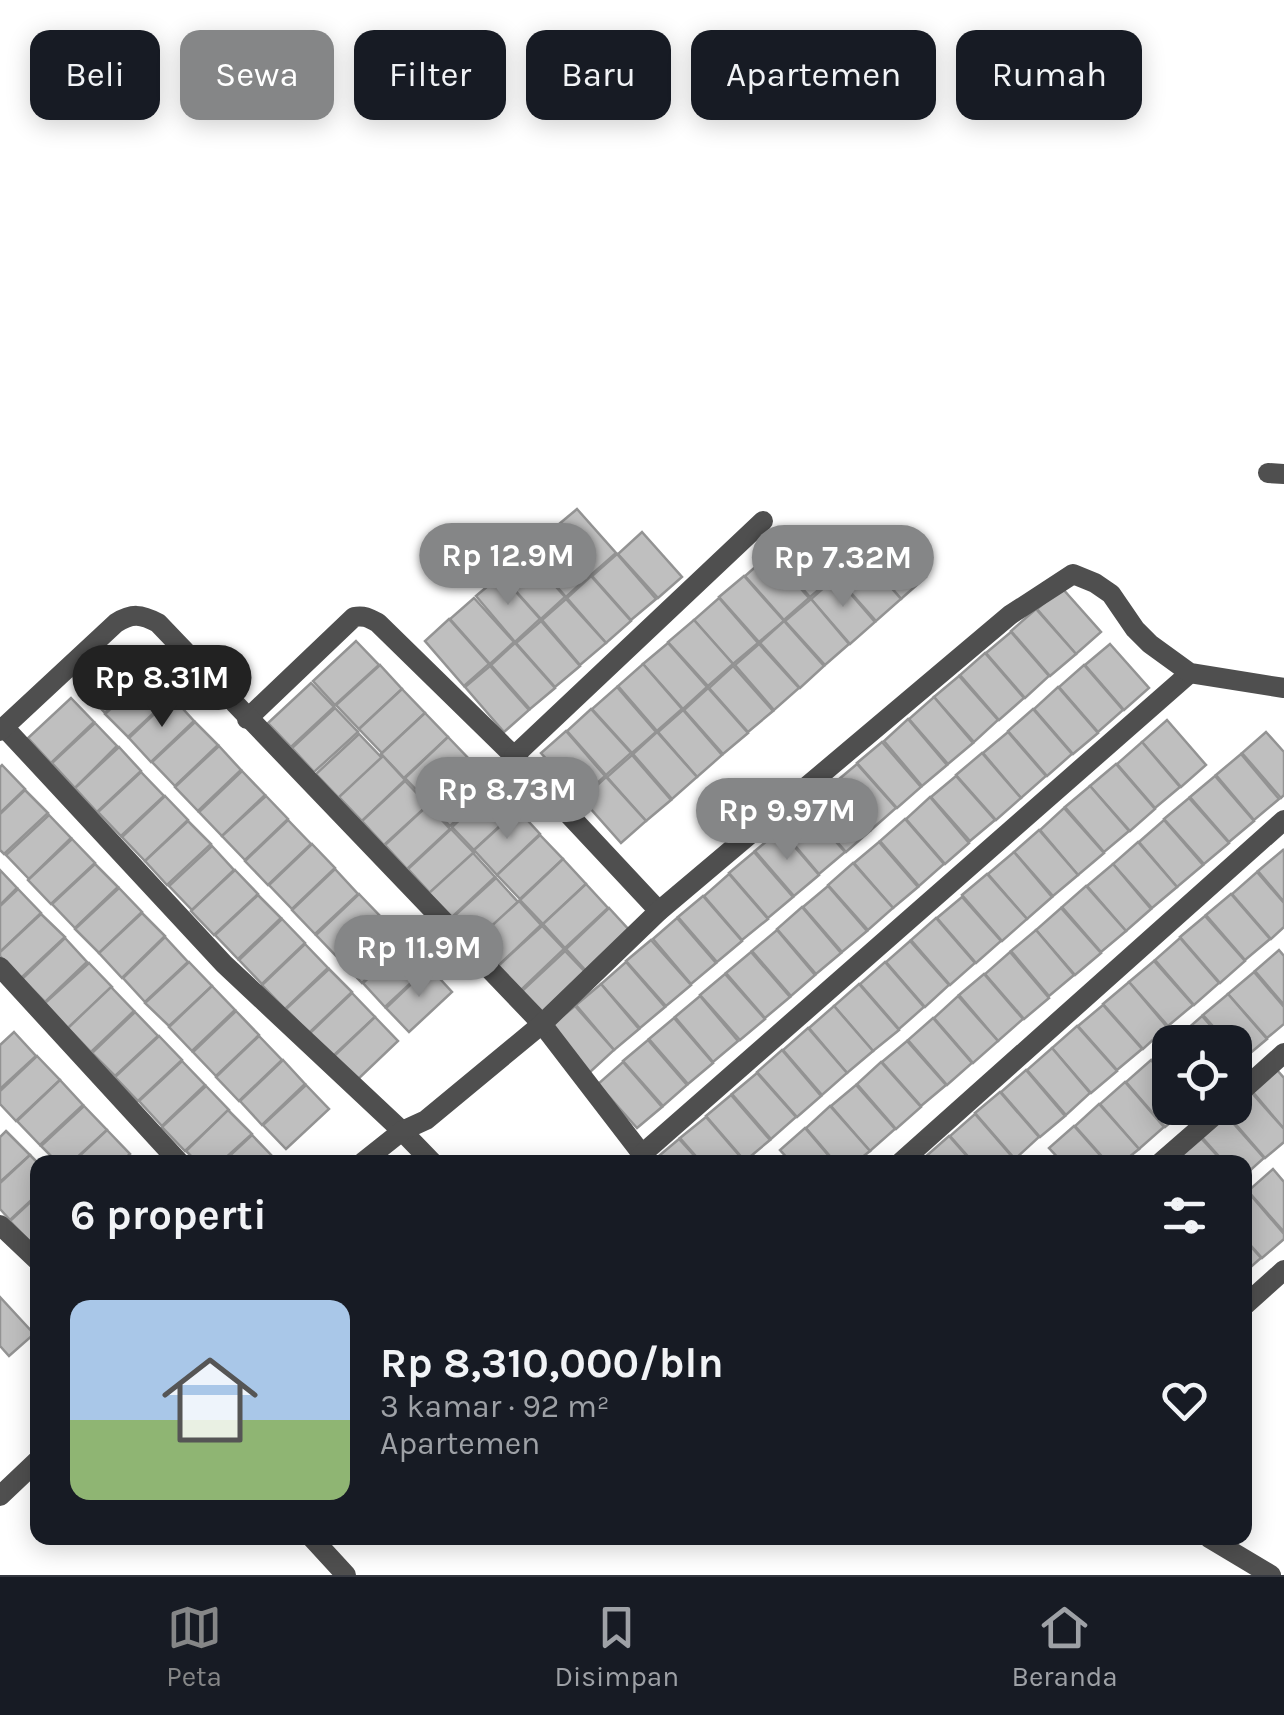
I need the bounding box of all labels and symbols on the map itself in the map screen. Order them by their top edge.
pin: Rp 12.9M [405,523,611,608]
pin: Rp 7.32M [740,525,946,610]
pin: Rp 8.31M [59,645,265,730]
pin: Rp 8.73M [404,757,610,842]
pin: Rp 9.97M [684,778,890,863]
pin: Rp 11.9M [316,915,522,1000]

